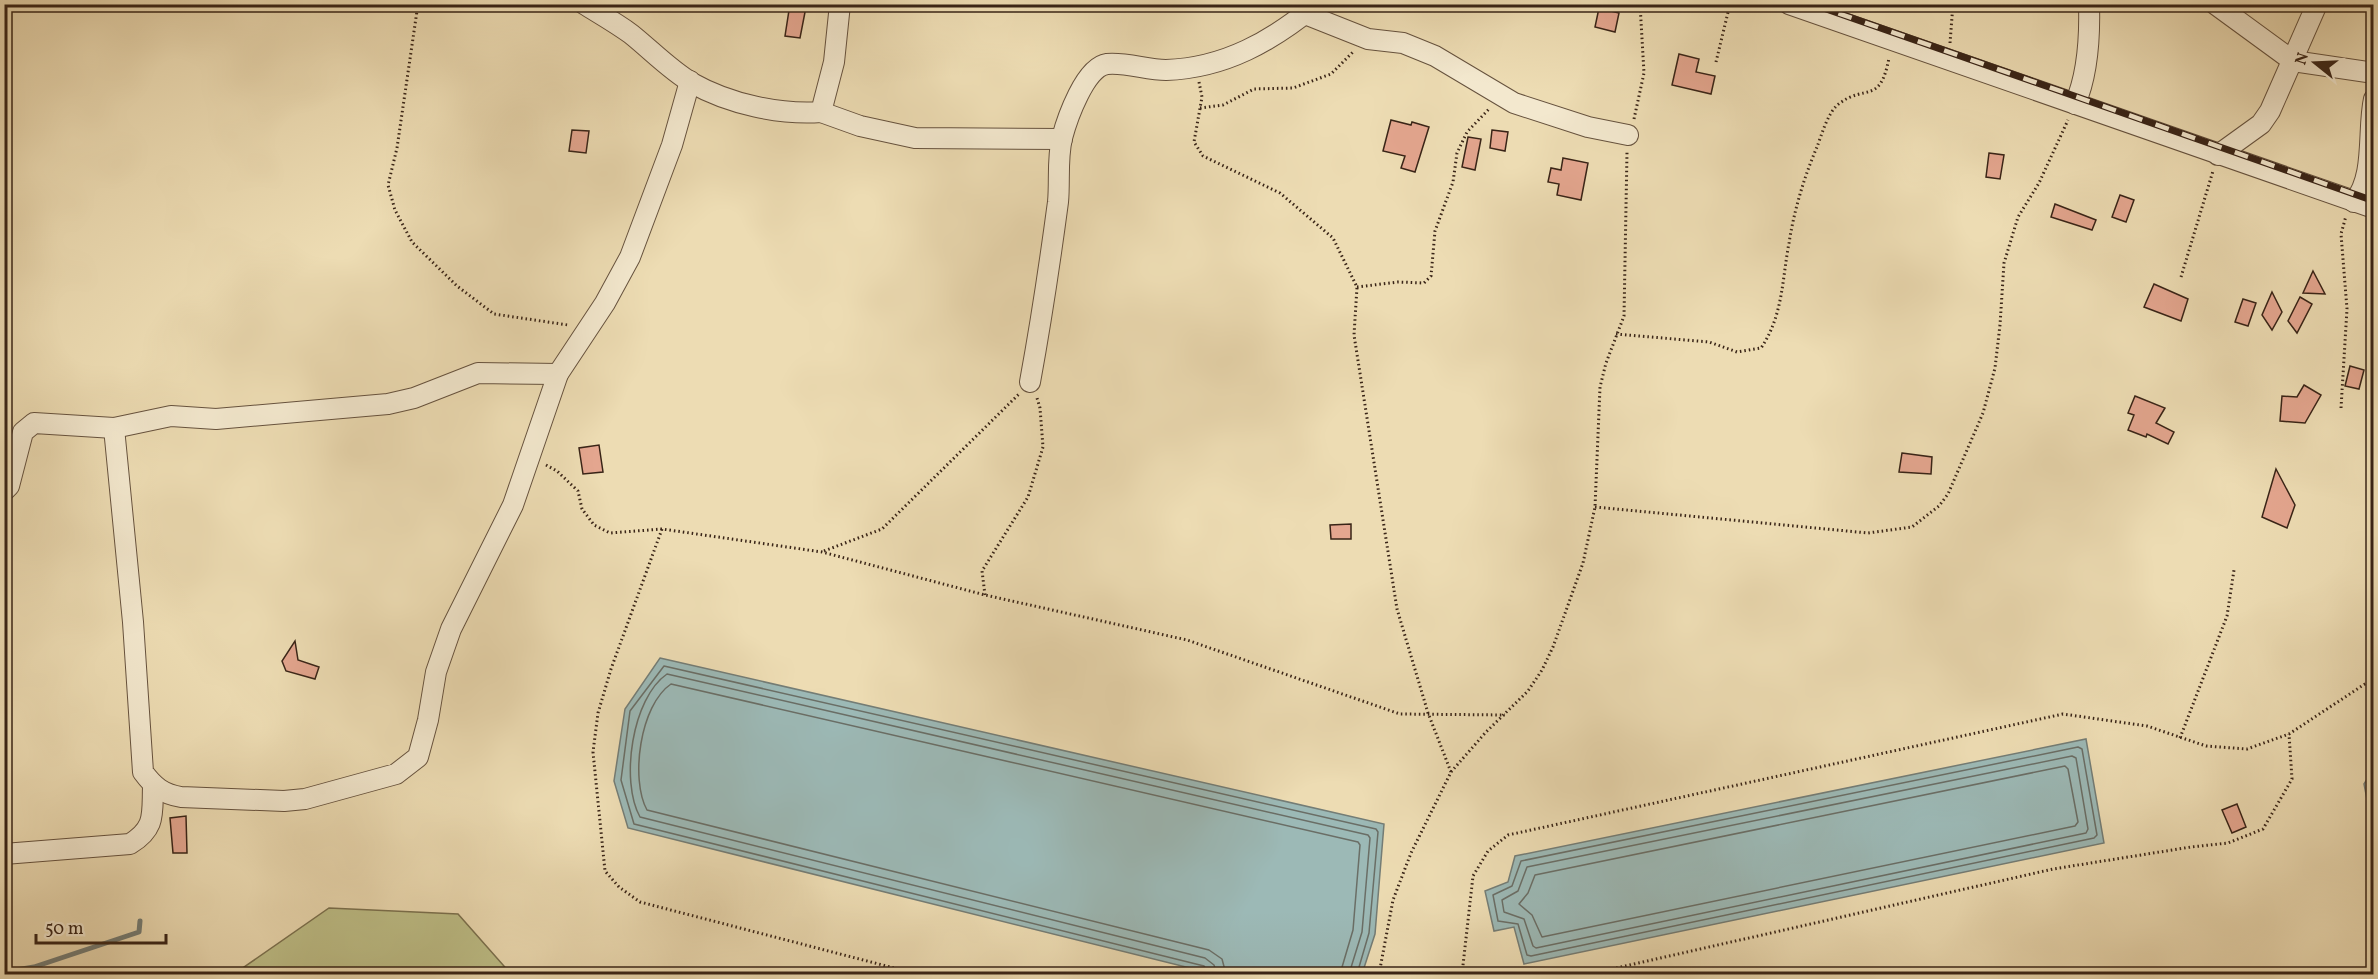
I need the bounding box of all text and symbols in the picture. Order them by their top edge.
north arrow [2285,33,2345,93]
text: N [2290,50,2315,68]
scale bar [36,907,166,945]
text: 50 m [45,917,84,942]

